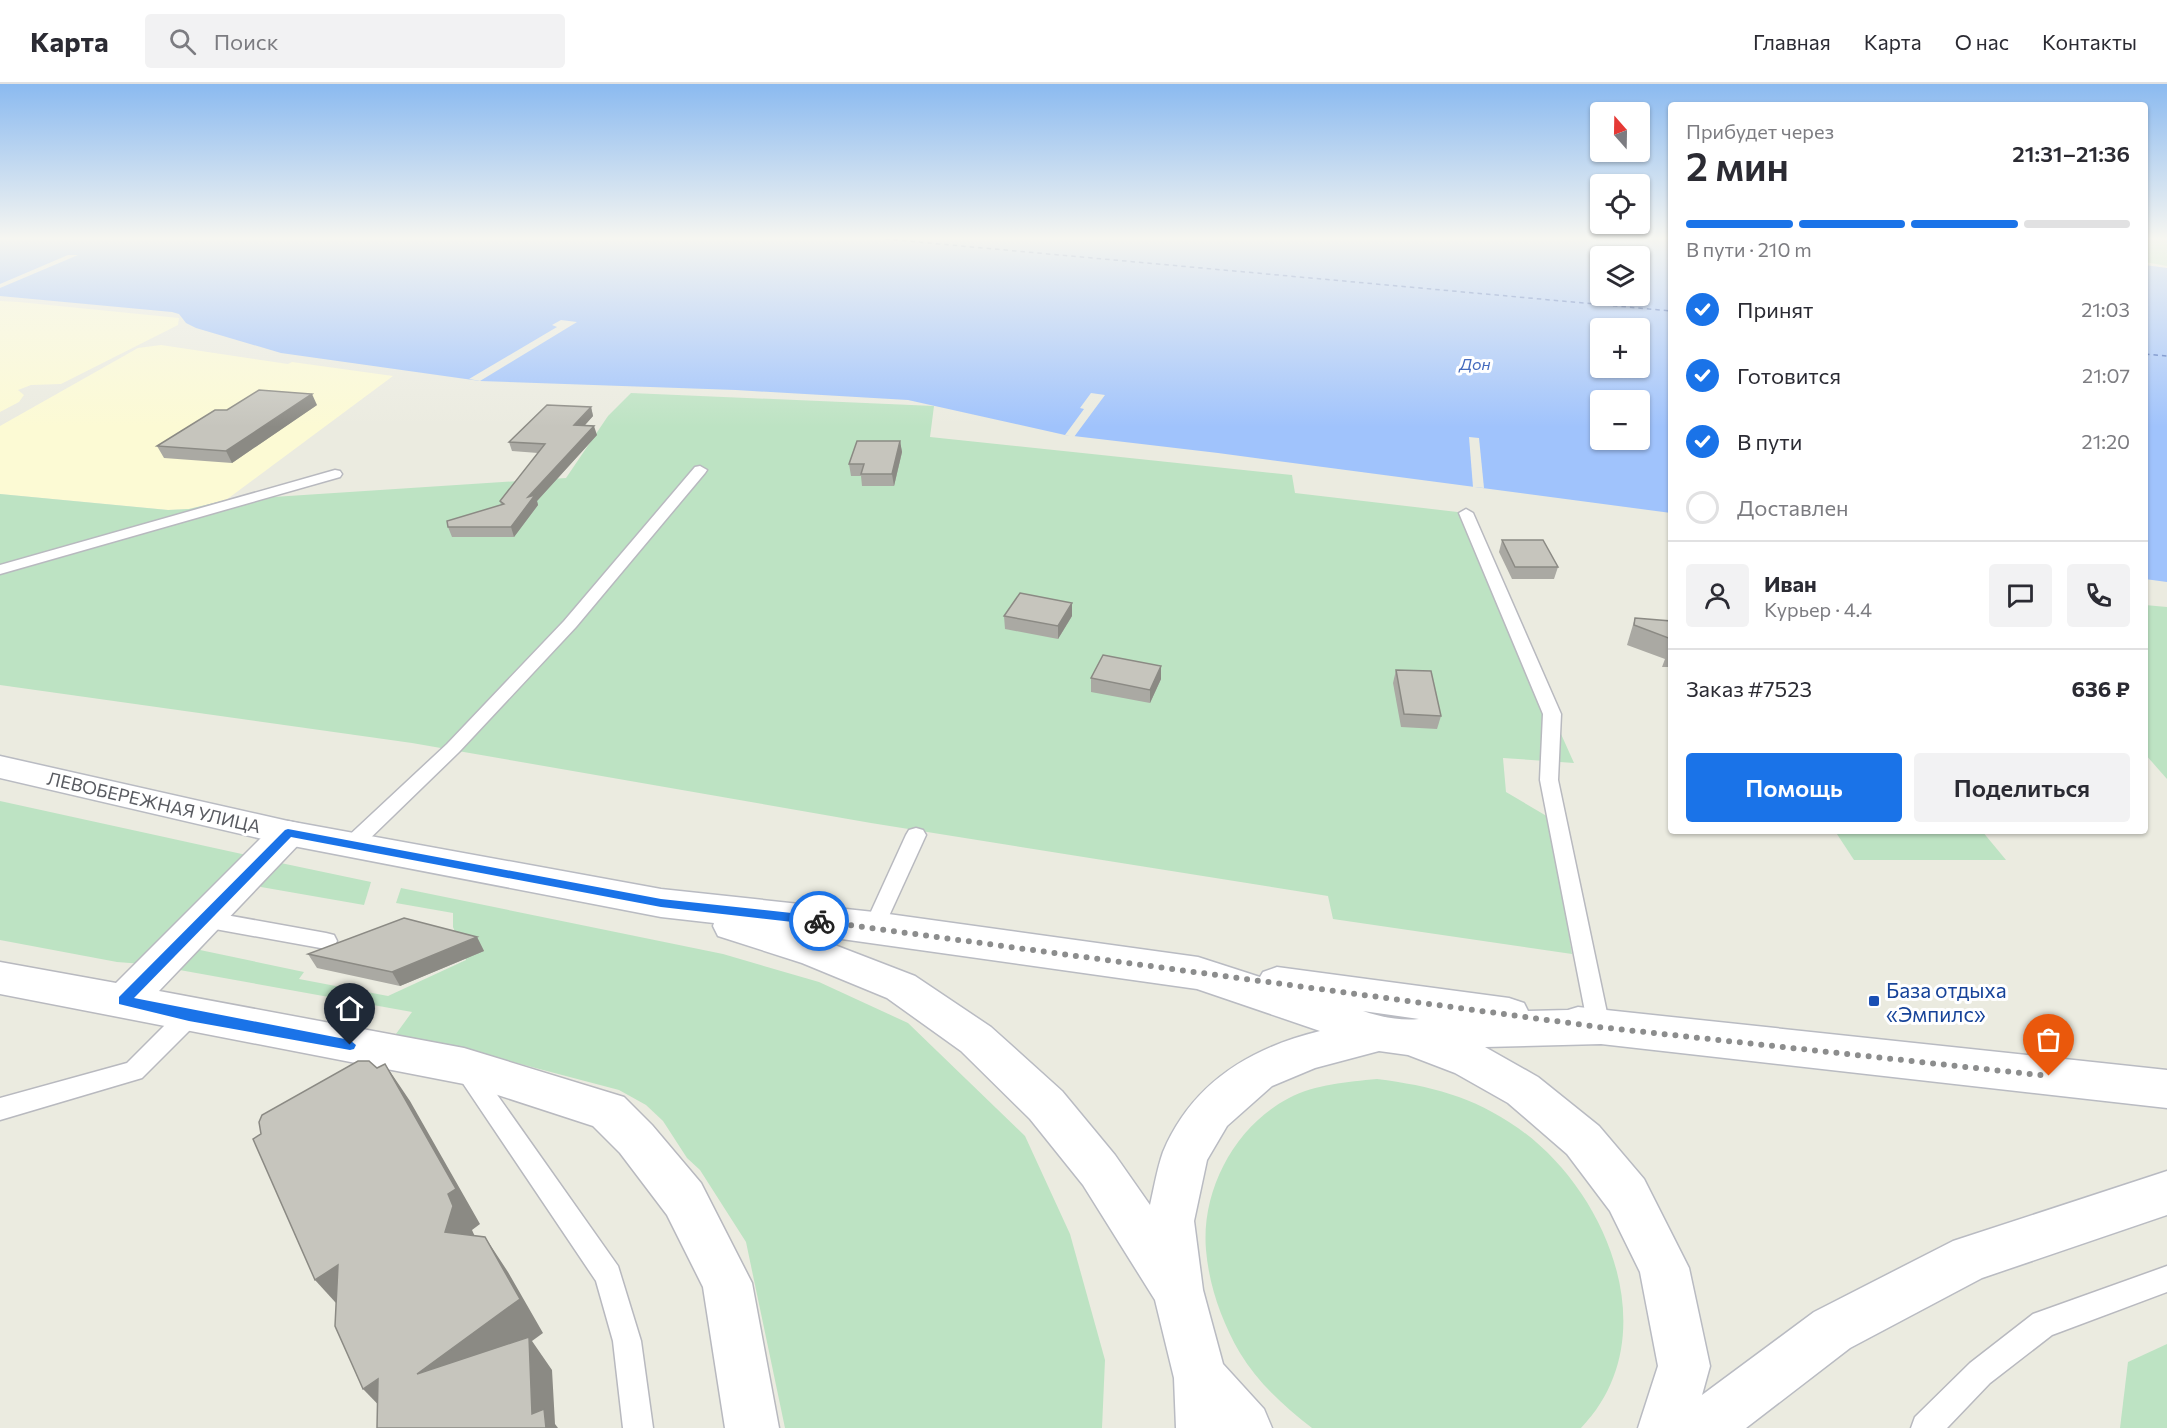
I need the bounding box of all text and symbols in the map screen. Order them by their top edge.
search box [145,14,565,68]
text: Карта [30,24,109,58]
icon: search [166,25,199,58]
text: Поиск [214,28,278,55]
text: Главная [1753,29,1831,54]
text: Карта [1864,29,1922,54]
text: О нас [1955,29,2009,54]
text: Контакты [2042,29,2137,54]
north arrow [1590,102,1650,162]
map controls [1590,102,1650,450]
text: Прибудет через [1686,119,1834,143]
text: 21:31–21:36 [2012,140,2130,167]
text: 2 мин [1686,141,1789,189]
button: locate [1590,174,1650,234]
text: В пути · 210 m [1686,237,1812,261]
button: layers [1590,246,1650,306]
icon: check [1686,293,1719,326]
text: Принят [1737,296,1813,323]
text: 21:03 [2081,297,2130,321]
button: + [1590,318,1650,378]
water label: Дон [1457,354,1491,373]
icon: check [1686,359,1719,392]
text: Готовится [1737,362,1841,389]
text: 21:07 [2082,363,2130,387]
button: − [1590,390,1650,450]
icon: check [1686,425,1719,458]
text: В пути [1737,428,1802,455]
text: 21:20 [2082,429,2130,453]
text: Доставлен [1737,494,1849,521]
button: person [1686,564,1749,627]
button: chat [1989,564,2052,627]
button: phone [2067,564,2130,627]
text: Иван [1764,570,1817,597]
text: Курьер · 4.4 [1764,597,1872,621]
text: Заказ #7523 [1686,675,1812,702]
text: 636 ₽ [2071,675,2130,702]
button: Помощь [1686,753,1902,822]
button: Поделиться [1914,753,2130,822]
street label: ЛЕВОБЕРЕЖНАЯ УЛИЦА [45,767,263,837]
courier [789,891,849,951]
icon: bike [803,905,836,938]
place label: База отдыха «Эмпилс» [1886,977,2007,1026]
pin [324,983,375,1045]
icon: home [333,992,366,1025]
marker: База отдыха «Эмпилс» [1867,994,1881,1008]
pin [2023,1014,2074,1076]
icon: bag [2032,1023,2065,1056]

